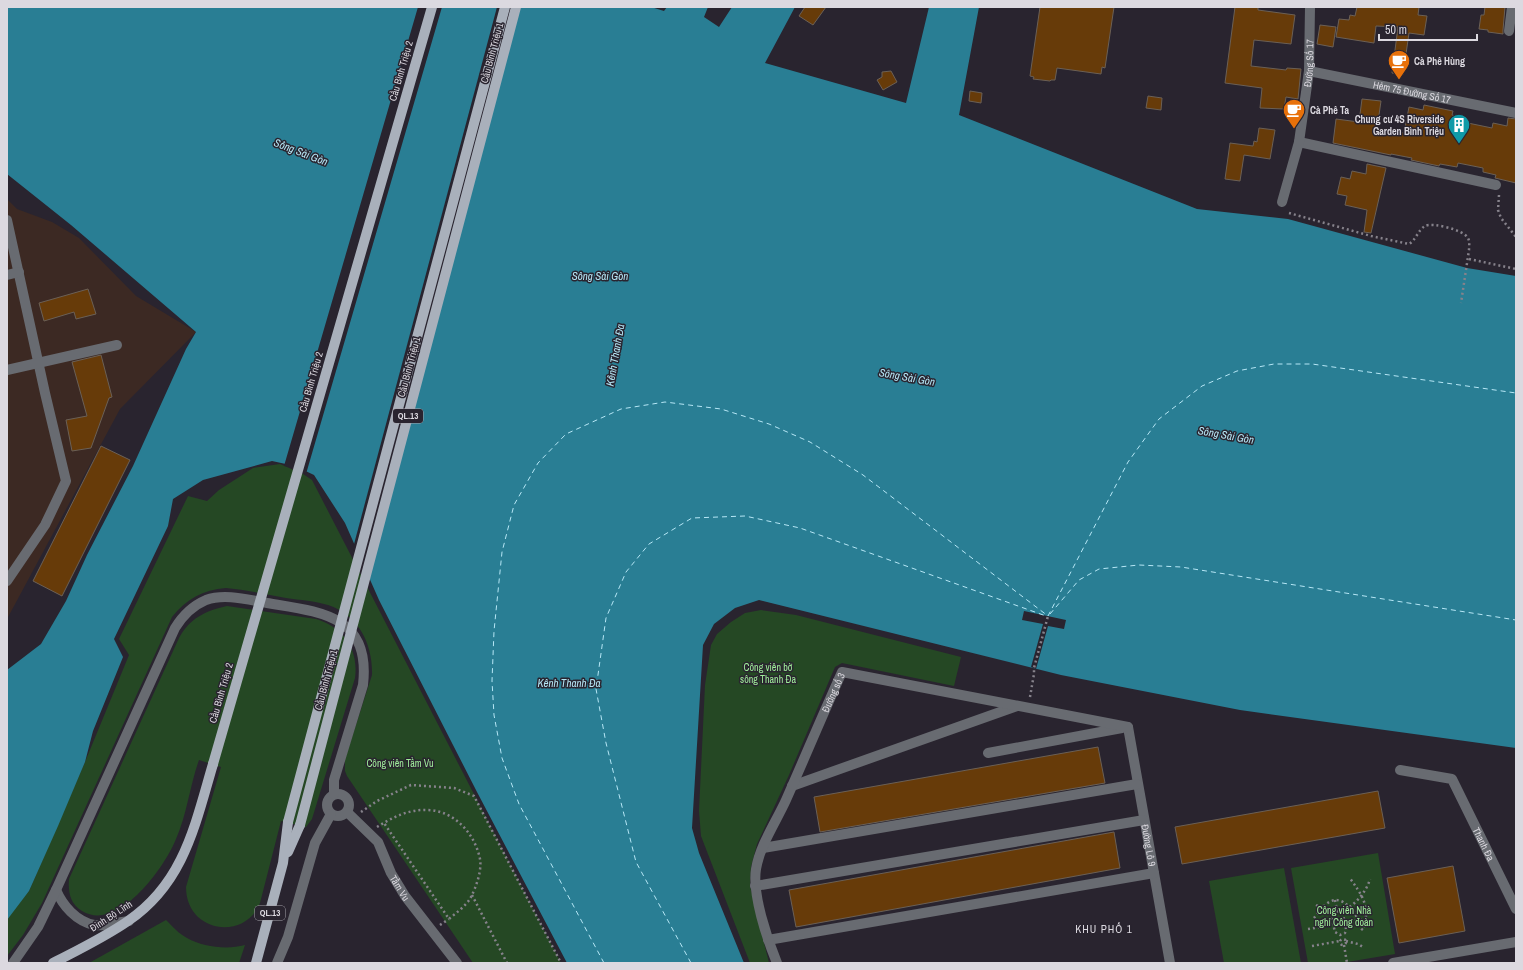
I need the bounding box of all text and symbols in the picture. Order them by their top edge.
scale bar [1379,16,1477,42]
street label: Cầu Bình Triệu 1 [478,21,506,85]
text: 50 m [1385,22,1407,38]
street label: Cầu Bình Triệu 2 [386,39,416,103]
street label: Đường Số 17 [1300,39,1316,88]
cafe icon: Cà Phê Hùng [1386,48,1412,81]
place label: Cà Phê Hùng [1414,55,1465,68]
street label: Hẻm 75 Đường Số 17 [1372,78,1452,106]
cafe icon: Cà Phê Ta [1281,97,1307,130]
place label: Cà Phê Ta [1310,104,1349,117]
building icon: Chung cư 4S Riverside Garden Bình Triệu [1446,112,1472,145]
place label: Chung cư 4S Riverside Garden Bình Triệu [1355,113,1444,138]
water label: Sông Sài Gòn [272,135,330,169]
water label: Sông Sài Gòn [572,269,628,283]
water label: Kênh Thanh Đa [603,323,627,387]
street label: Cầu Bình Triệu 1 [395,335,423,399]
street label: Cầu Bình Triệu 2 [296,350,326,414]
water label: Sông Sài Gòn [878,365,936,389]
road number: QL.13 [393,409,423,423]
water label: Sông Sài Gòn [1197,423,1255,447]
street label: Cầu Bình Triệu 1 [312,648,340,712]
street label: Cầu Bình Triệu 2 [206,661,236,725]
park label: Công viên bờ sông Thanh Đa [740,661,796,686]
street label: Đường số 3 [818,670,848,714]
water label: Kênh Thanh Đa [538,676,601,690]
park label: Công viên Tầm Vu [366,757,434,770]
street label: Đường Lô 9 [1139,823,1159,868]
street label: Thanh Đa [1470,825,1498,863]
street label: Tầm Vu [387,873,413,903]
street label: Đinh Bộ Lĩnh [87,898,135,934]
park label: Công viên Nhà nghỉ Công đoàn [1315,904,1373,929]
road number: QL.13 [255,906,285,920]
district label: KHU PHỐ 1 [1075,922,1133,936]

